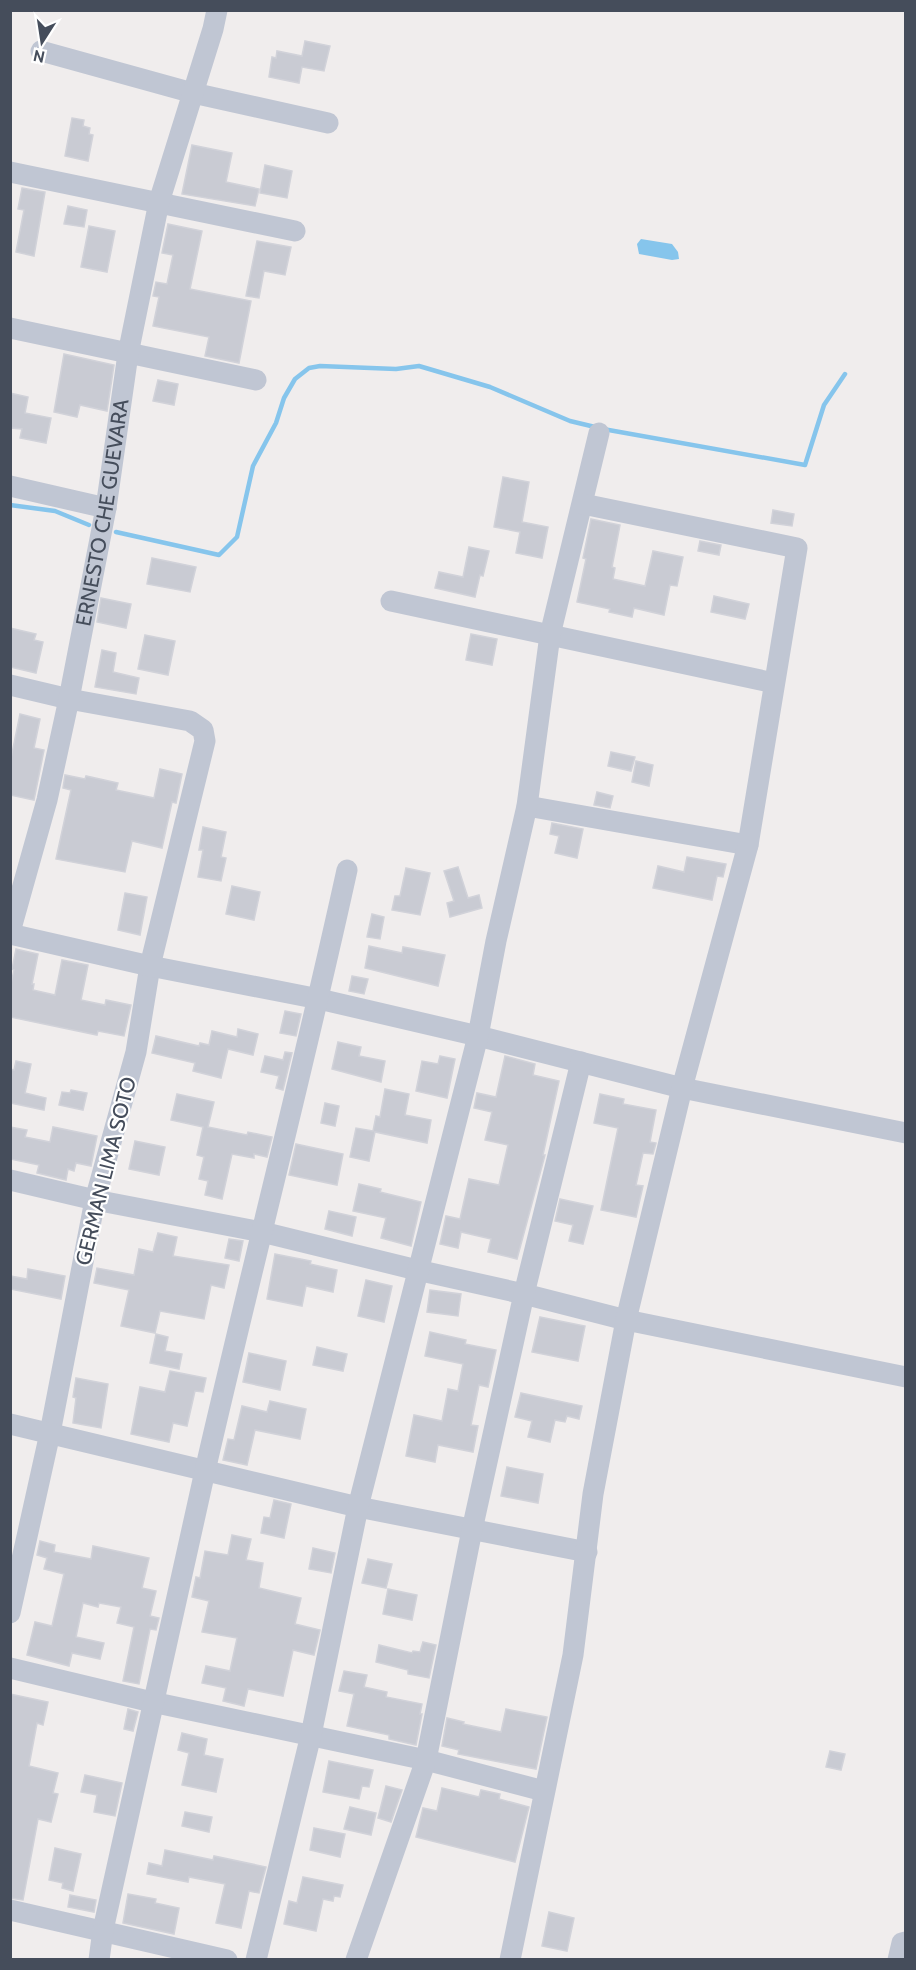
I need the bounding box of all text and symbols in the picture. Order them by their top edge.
north arrow [12,12,72,72]
text: N [31,46,46,67]
street label: ERNESTO CHE GUEVARA [70,397,133,628]
street label: GERMAN LIMA SOTO [70,1074,141,1268]

